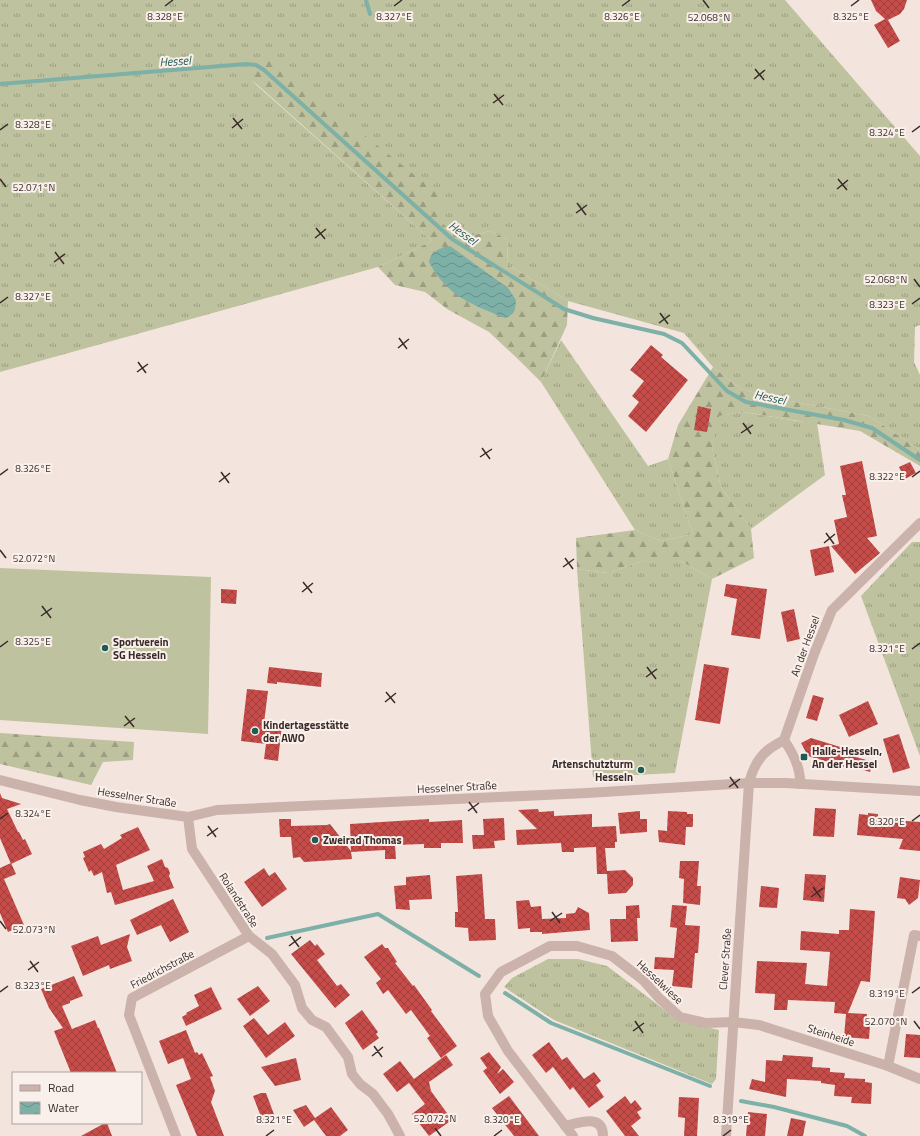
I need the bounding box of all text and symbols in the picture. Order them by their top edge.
text: 8.328°E [147,9,183,24]
text: 8.327°E [376,9,412,24]
text: 8.326°E [604,9,640,24]
text: 8.325°E [833,9,869,24]
text: 52.068°N [688,10,730,25]
water label: Hessel [159,50,193,72]
text: 8.328°E [15,117,51,132]
text: 8.324°E [869,125,905,140]
text: 52.071°N [13,180,55,195]
water label: Hessel [445,216,482,251]
text: 52.068°N [865,272,907,287]
text: 8.327°E [15,289,51,304]
text: 8.323°E [869,297,905,312]
water label: Hessel [753,384,789,410]
text: 8.326°E [15,461,51,476]
text: 8.322°E [869,469,905,484]
text: 52.072°N [13,551,55,566]
street label: An der Hessel [787,613,823,679]
text: 8.325°E [15,634,51,649]
place label: Sportverein SG Hesseln [113,634,169,663]
text: 8.321°E [869,641,905,656]
marker: Sportverein SG Hesseln [100,643,110,653]
place label: Kindertagesstätte der AWO [263,717,349,746]
marker: Kindertagesstätte der AWO [250,726,260,736]
place label: Halle-Hesseln, An der Hessel [812,743,882,772]
marker: Halle-Hesseln, An der Hessel [799,752,809,762]
place label: Artenschutzturm Hesseln [552,756,633,785]
marker: Artenschutzturm Hesseln [636,765,646,775]
street label: Hesselner Straße [417,777,498,797]
street label: Hesselner Straße [96,783,178,811]
text: 8.324°E [15,806,51,821]
text: 8.320°E [869,814,905,829]
place label: Zweirad Thomas [323,832,402,848]
marker: Zweirad Thomas [310,835,320,845]
street label: Rolandstraße [215,869,263,931]
text: 52.073°N [13,922,55,937]
street label: Clever Straße [715,927,735,990]
street label: Friedrichstraße [127,945,197,993]
street label: Hesselwiese [633,956,687,1008]
text: 8.323°E [15,978,51,993]
text: 8.319°E [869,986,905,1001]
text: 52.070°N [865,1014,907,1029]
street label: Steinheide [805,1020,857,1050]
legend [12,1072,142,1124]
text: Road [48,1078,74,1097]
text: Water [48,1098,79,1117]
text: 52.072°N [414,1111,456,1126]
text: 8.321°E [256,1112,292,1127]
text: 8.320°E [484,1112,520,1127]
text: 8.319°E [713,1112,749,1127]

